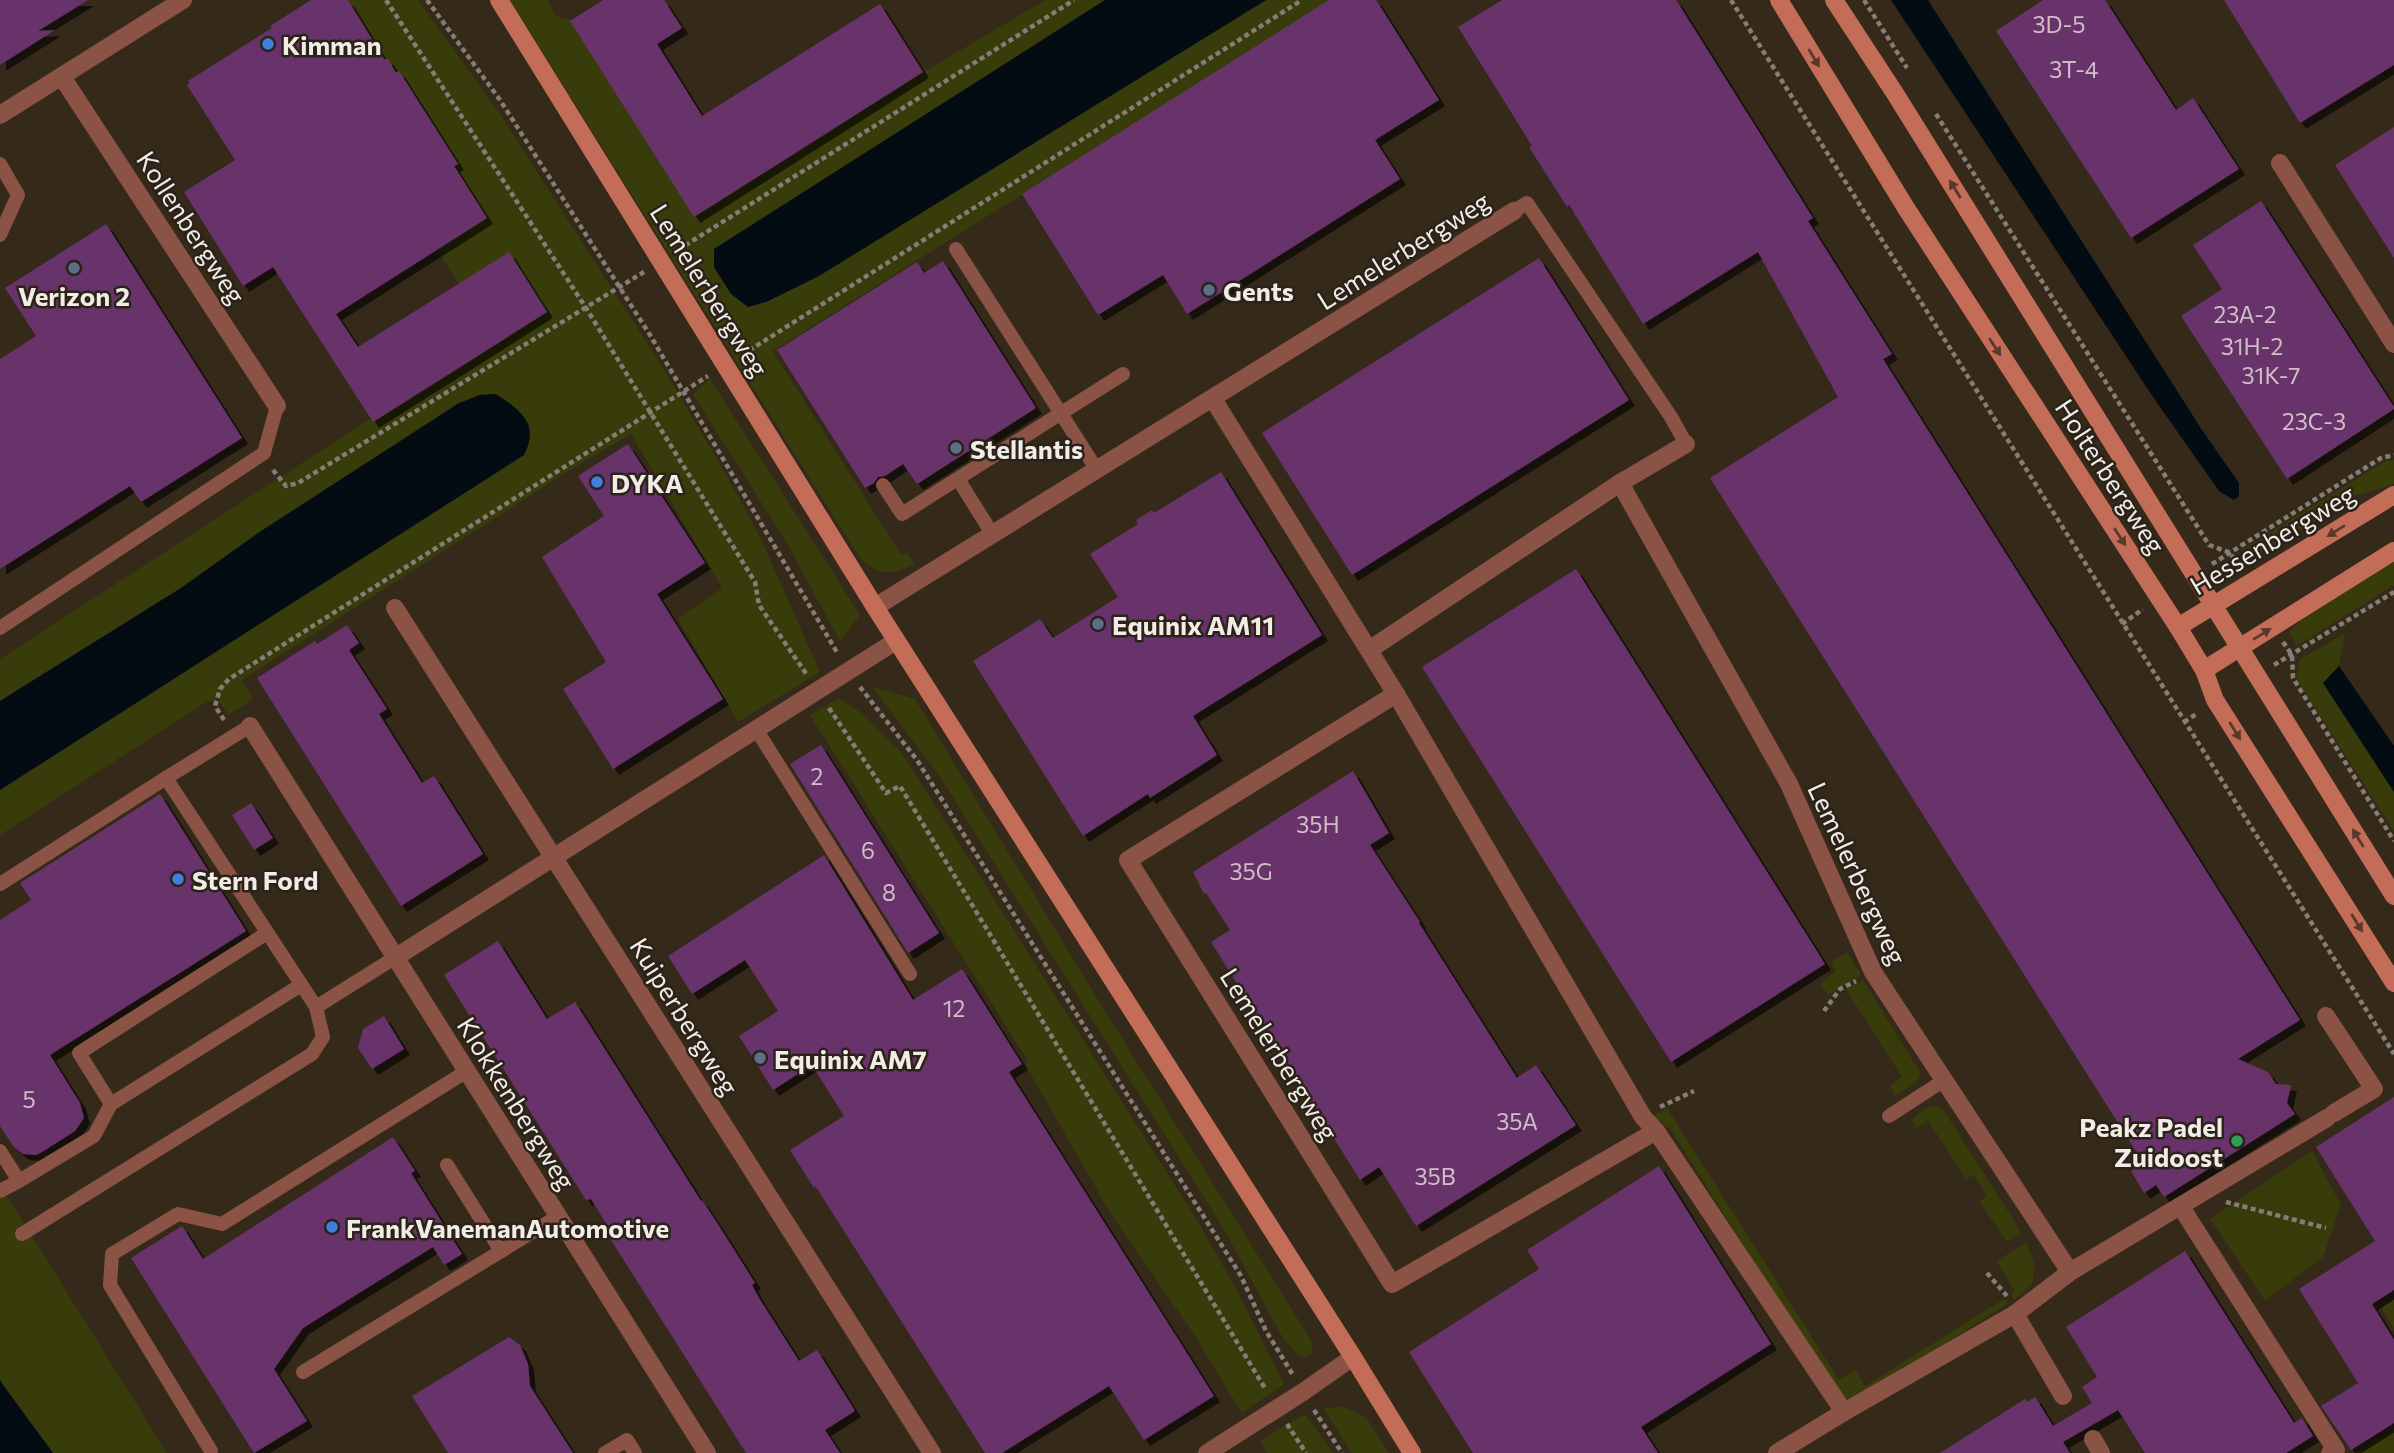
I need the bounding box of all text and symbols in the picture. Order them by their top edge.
house number: 3D-5 [2033,10,2086,38]
place label: Kimman [282,29,382,60]
marker: Kimman [260,36,276,52]
one-way arrow [1808,49,1821,68]
house number: 3T-4 [2049,55,2099,83]
street label: Kollenbergweg [131,145,253,309]
one-way arrow [1948,180,1961,199]
street label: Lemelerbergweg [1311,185,1495,315]
street label: Lemelerbergweg [645,198,775,382]
marker: Verizon 2 [66,260,82,276]
place label: Gents [1223,275,1294,306]
place label: Verizon 2 [18,280,130,311]
marker: Gents [1201,282,1217,298]
house number: 23A-2 [2213,300,2277,328]
house number: 31H-2 [2221,332,2283,360]
one-way arrow [1989,337,2002,356]
house number: 31K-7 [2241,361,2301,389]
street label: Holterbergweg [2050,393,2172,559]
house number: 23C-3 [2282,407,2346,435]
place label: Stellantis [970,433,1083,464]
marker: Stellantis [948,440,964,456]
place label: DYKA [611,467,684,498]
marker: DYKA [589,474,605,490]
street label: Hessenbergweg [2184,478,2360,600]
one-way arrow [2326,525,2345,537]
one-way arrow [2113,527,2126,547]
place label: Equinix AM11 [1112,609,1274,640]
marker: Equinix AM11 [1090,616,1106,632]
one-way arrow [2253,627,2272,640]
one-way arrow [2228,721,2241,740]
house number: 2 [811,762,823,790]
street label: Lemelerbergweg [1802,777,1914,969]
house number: 35H [1296,810,1340,838]
one-way arrow [2351,828,2364,848]
house number: 6 [861,836,875,864]
house number: 35G [1229,857,1273,885]
place label: Stern Ford [192,864,318,895]
marker: Stern Ford [170,871,186,887]
house number: 8 [882,878,896,906]
one-way arrow [2350,913,2363,933]
street label: Kuiperbergweg [624,932,746,1100]
street label: Lemelerbergweg [1215,962,1345,1146]
house number: 12 [943,994,965,1022]
street label: Klokkenbergweg [452,1011,582,1195]
place label: Equinix AM7 [774,1043,927,1074]
marker: Equinix AM7 [752,1050,768,1066]
house number: 5 [22,1085,36,1113]
house number: 35A [1496,1107,1538,1135]
place label: Peakz Padel Zuidoost [2079,1111,2223,1172]
marker: Peakz Padel Zuidoost [2229,1133,2245,1149]
house number: 35B [1414,1162,1456,1190]
place label: FrankVanemanAutomotive [346,1212,669,1243]
marker: FrankVanemanAutomotive [324,1219,340,1235]

